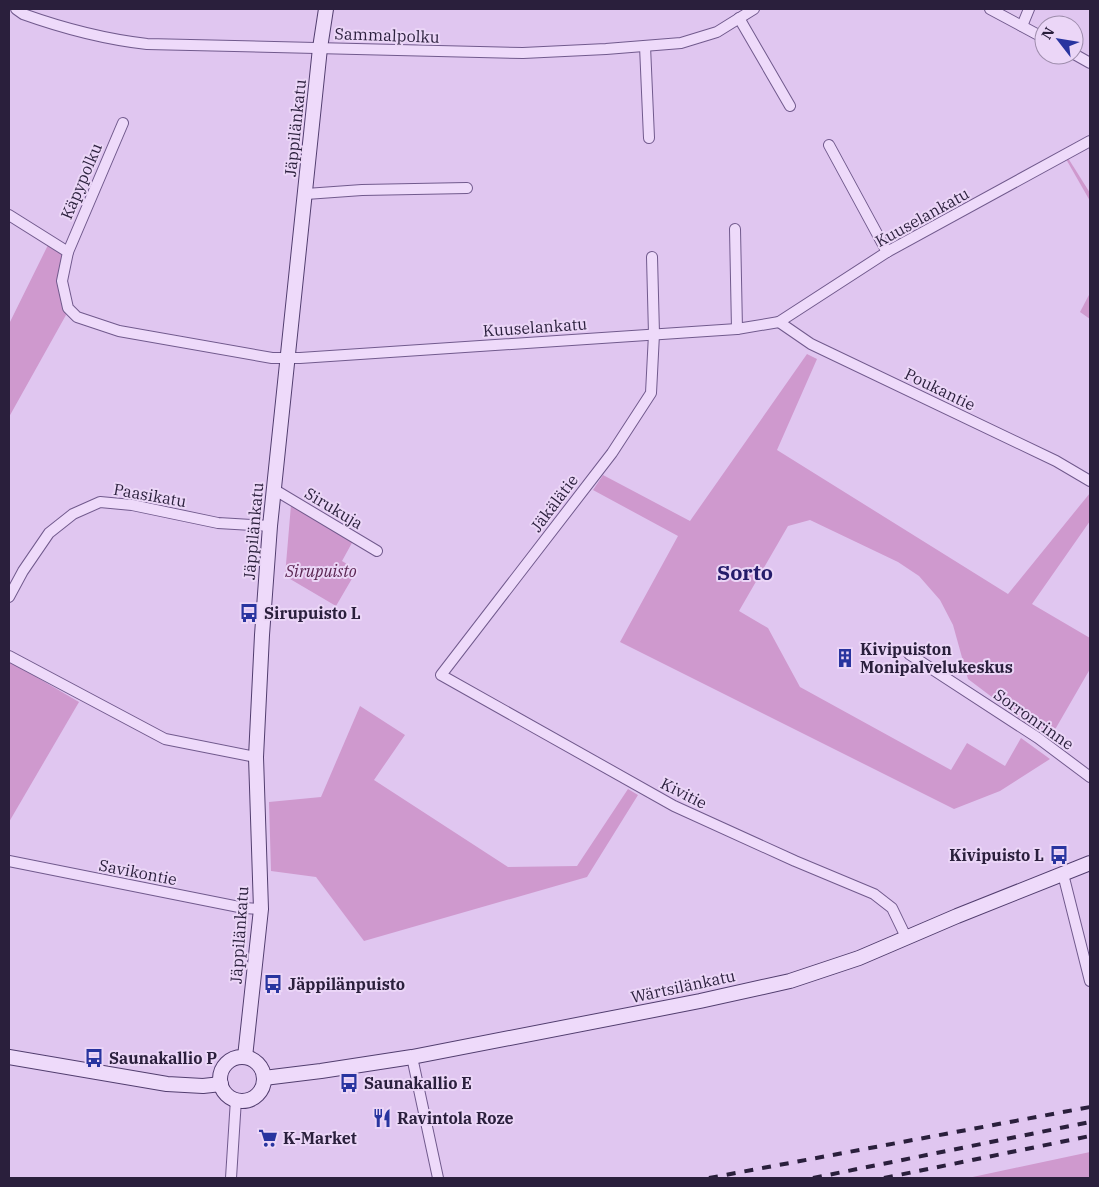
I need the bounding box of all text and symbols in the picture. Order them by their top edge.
north arrow [1034,15,1084,65]
street label: Sammalpolku [334,23,440,47]
text: N [1037,24,1058,43]
street label: Jäppilänkatu [280,78,310,178]
street label: Käpypolku [56,140,106,222]
street label: Kuuselankatu [872,183,973,251]
street label: Kuuselankatu [482,313,588,341]
street label: Poukantie [901,363,979,415]
street label: Jäkälätie [526,470,582,536]
street label: Paasikatu [112,479,188,511]
street label: Jäppilänkatu [239,481,267,581]
street label: Sirukuja [301,483,367,533]
district label: Sorto [717,558,773,586]
park label: Sirupuisto [284,561,357,581]
bus stop icon: Sirupuisto L [238,602,260,624]
place label: Sirupuisto L [264,603,361,623]
place label: Kivipuiston Monipalvelukeskus [860,639,1013,677]
building icon: Kivipuiston Monipalvelukeskus [834,647,856,669]
street label: Sorronrinne [990,684,1078,754]
street label: Kivitie [658,773,710,813]
bus stop icon: Kivipuisto L [1048,844,1070,866]
place label: Kivipuisto L [949,845,1044,865]
street label: Savikontie [97,855,179,889]
street label: Jäppilänkatu [226,885,252,985]
street label: Wärtsilänkatu [629,965,737,1007]
bus stop icon: Jäppilänpuisto [262,973,284,995]
place label: Jäppilänpuisto [288,974,405,994]
bus stop icon: Saunakallio P [83,1047,105,1069]
place label: Saunakallio P [109,1048,217,1068]
bus stop icon: Saunakallio E [338,1072,360,1094]
place label: Saunakallio E [364,1073,472,1093]
restaurant icon: Ravintola Roze [371,1107,393,1129]
place label: Ravintola Roze [397,1108,514,1128]
supermarket icon: K-Market [257,1127,279,1149]
place label: K-Market [283,1128,357,1148]

